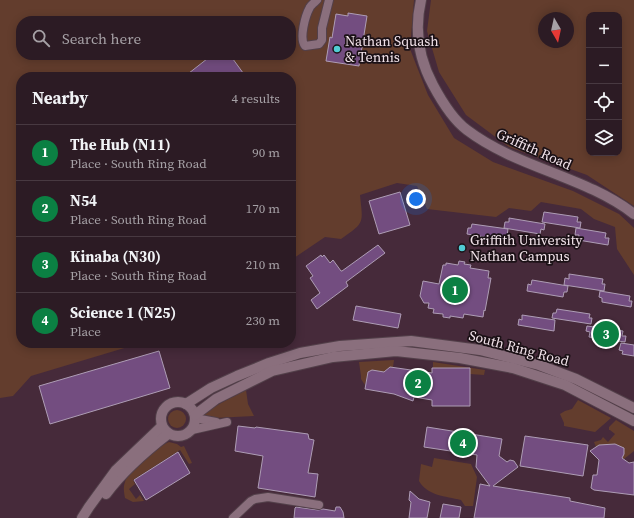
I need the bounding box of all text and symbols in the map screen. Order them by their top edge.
north arrow [538,12,574,48]
map controls [586,12,622,156]
button: + [586,12,622,48]
search box [16,16,296,60]
icon: search [30,27,52,49]
text: Search here [62,28,141,49]
place label: Nathan Squash & Tennis [345,31,439,67]
marker: Nathan Squash & Tennis [332,44,342,54]
button: − [586,48,622,84]
button: locate [586,84,622,120]
text: Nearby [32,86,88,110]
text: 4 results [232,90,280,107]
button: layers [586,120,622,156]
street label: Griffith Road [493,124,575,174]
text: The Hub (N11) [70,134,171,155]
text: 1 [41,144,49,161]
text: 90 m [252,144,280,161]
text: Place · South Ring Road [70,155,207,172]
your location [406,189,426,209]
text: N54 [70,190,97,211]
text: 2 [41,200,49,217]
text: 170 m [246,200,280,217]
text: Place · South Ring Road [70,211,207,228]
place label: Griffith University Nathan Campus [470,230,583,266]
marker: Griffith University Nathan Campus [457,243,467,253]
text: Kinaba (N30) [70,246,161,267]
text: 3 [41,256,49,273]
text: 210 m [246,256,280,273]
text: Place · South Ring Road [70,267,207,284]
pin: 1 [442,275,468,305]
text: Science 1 (N25) [70,302,176,323]
text: 4 [41,312,49,329]
text: 230 m [246,312,280,329]
pin: 3 [593,319,619,349]
text: Place [70,323,101,340]
street label: South Ring Road [467,325,571,371]
pin: 2 [405,368,431,398]
pin: 4 [450,428,476,458]

